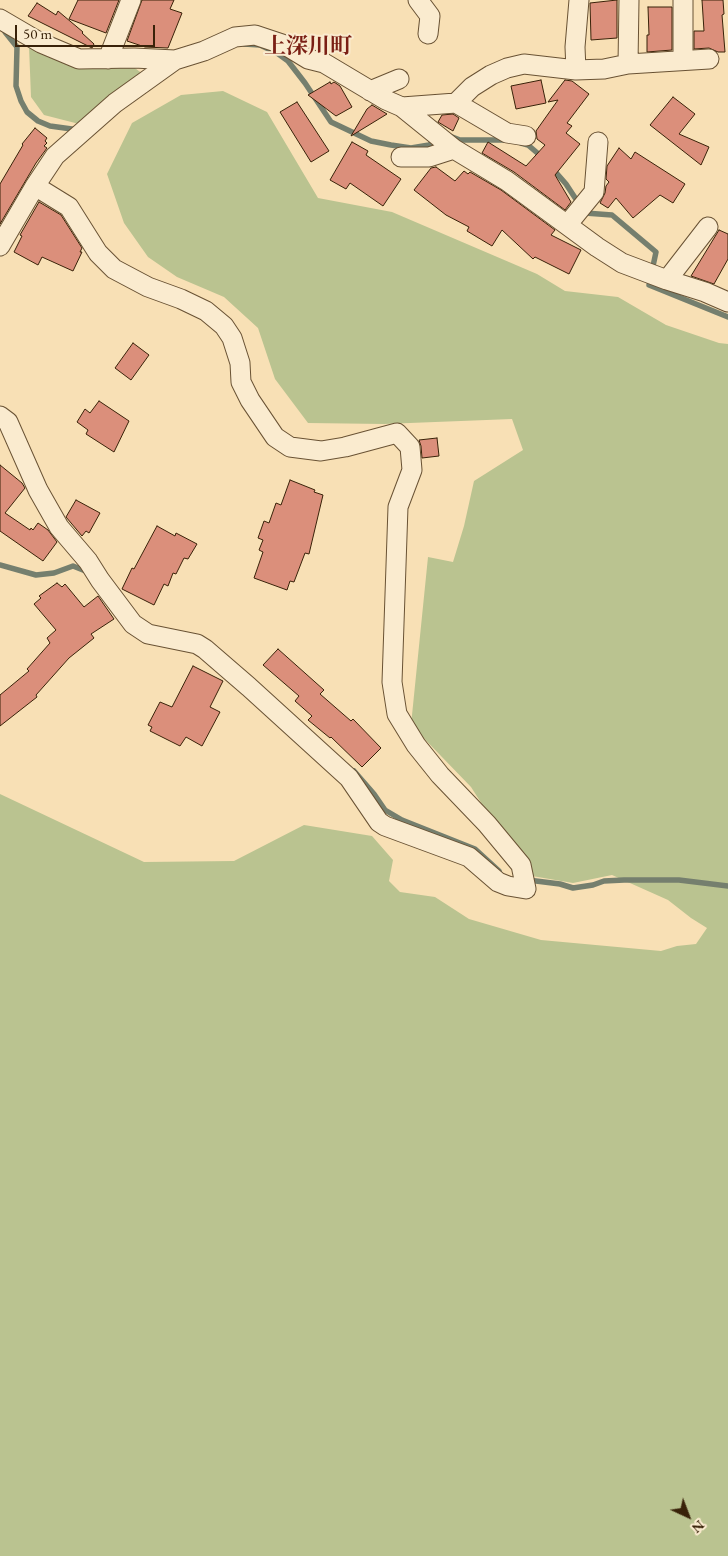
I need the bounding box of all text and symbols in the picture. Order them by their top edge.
scale bar [18,15,158,47]
text: 50 m [23,24,52,43]
district label: 上深川町 [264,34,352,60]
north arrow [663,1491,713,1541]
text: N [688,1517,709,1537]

